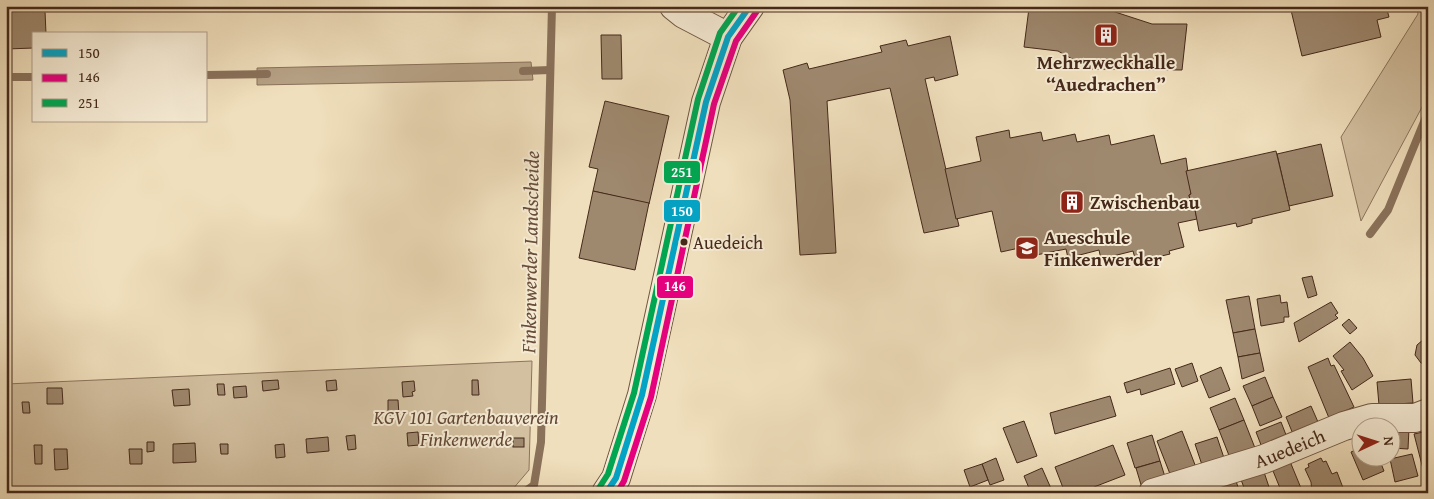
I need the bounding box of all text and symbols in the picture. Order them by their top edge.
building icon: Mehrzweckhalle “Auedrachen” [1093,22,1119,48]
legend [32,32,208,122]
text: 150 [78,42,100,63]
place label: Mehrzweckhalle “Auedrachen” [1037,48,1175,98]
text: 146 [78,66,100,87]
text: 251 [78,92,100,113]
water label: Finkenwerder Landscheide [513,150,546,355]
line badge: 251 [663,160,701,184]
text: 251 [671,162,693,182]
place label: Zwischenbau [1090,188,1200,216]
building icon: Zwischenbau [1059,189,1085,215]
line badge: 150 [663,199,701,223]
text: 150 [671,201,693,221]
place label: Aueschule Finkenwerder [1044,223,1162,273]
place label: Auedeich [693,229,763,256]
school or university icon: Aueschule Finkenwerder [1014,235,1040,261]
marker: Auedeich [679,237,689,247]
line badge: 146 [656,275,694,299]
text: 146 [664,276,686,296]
park label: KGV 101 Gartenbauverein Finkenwerde [372,403,559,453]
north arrow [1352,416,1402,466]
street label: Auedeich [1251,421,1330,475]
text: N [1379,436,1399,447]

